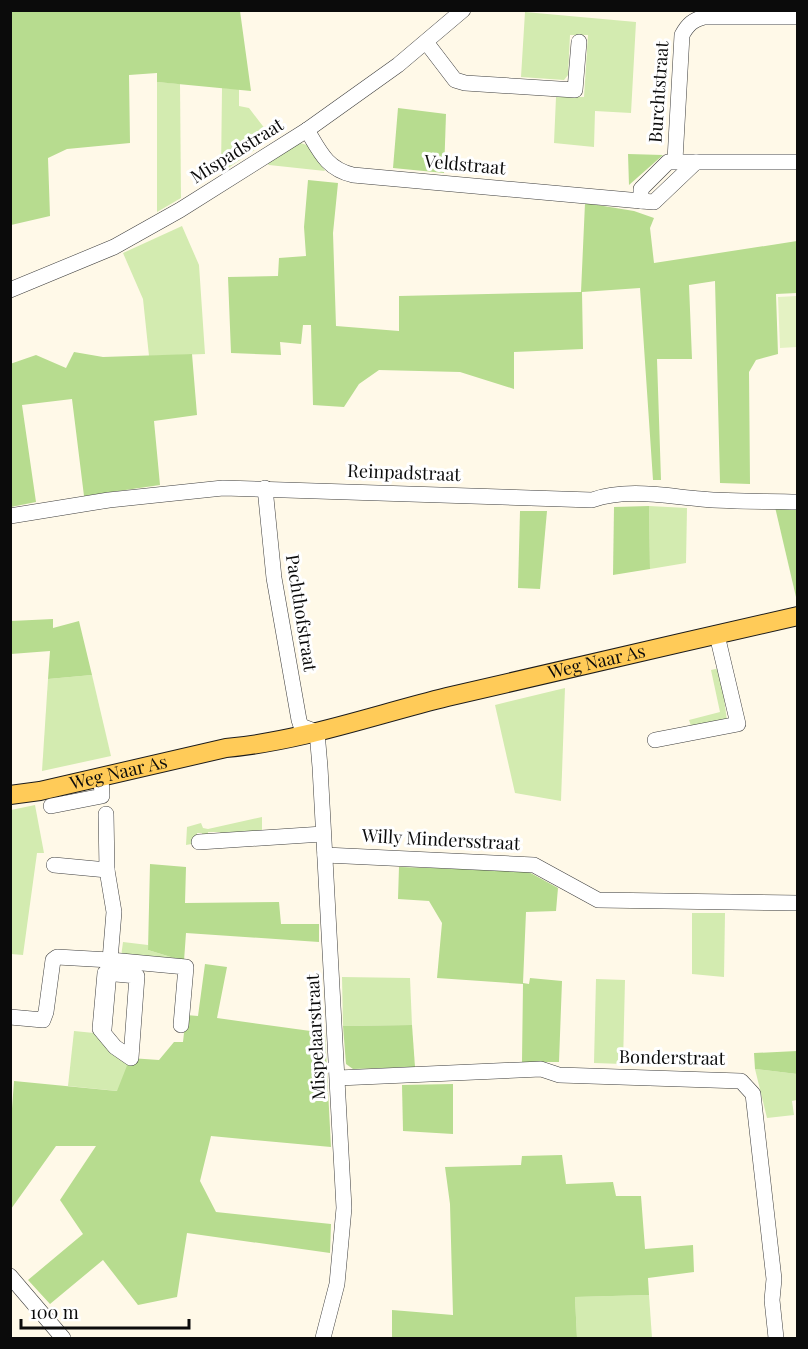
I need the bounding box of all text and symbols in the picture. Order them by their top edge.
street label: Burchtstraat [642,40,674,144]
street label: Mispadstraat [185,112,288,188]
street label: Veldstraat [422,148,507,180]
street label: Reinpadstraat [347,458,462,486]
street label: Pachthofstraat [281,553,323,674]
street label: Weg Naar As [544,638,648,684]
street label: Weg Naar As [66,749,170,795]
street label: Willy Mindersstraat [360,823,521,855]
street label: Mispelaarstraat [300,973,330,1101]
street label: Bonderstraat [619,1044,726,1070]
scale bar [21,1292,189,1330]
text: 100 m [30,1300,79,1324]

